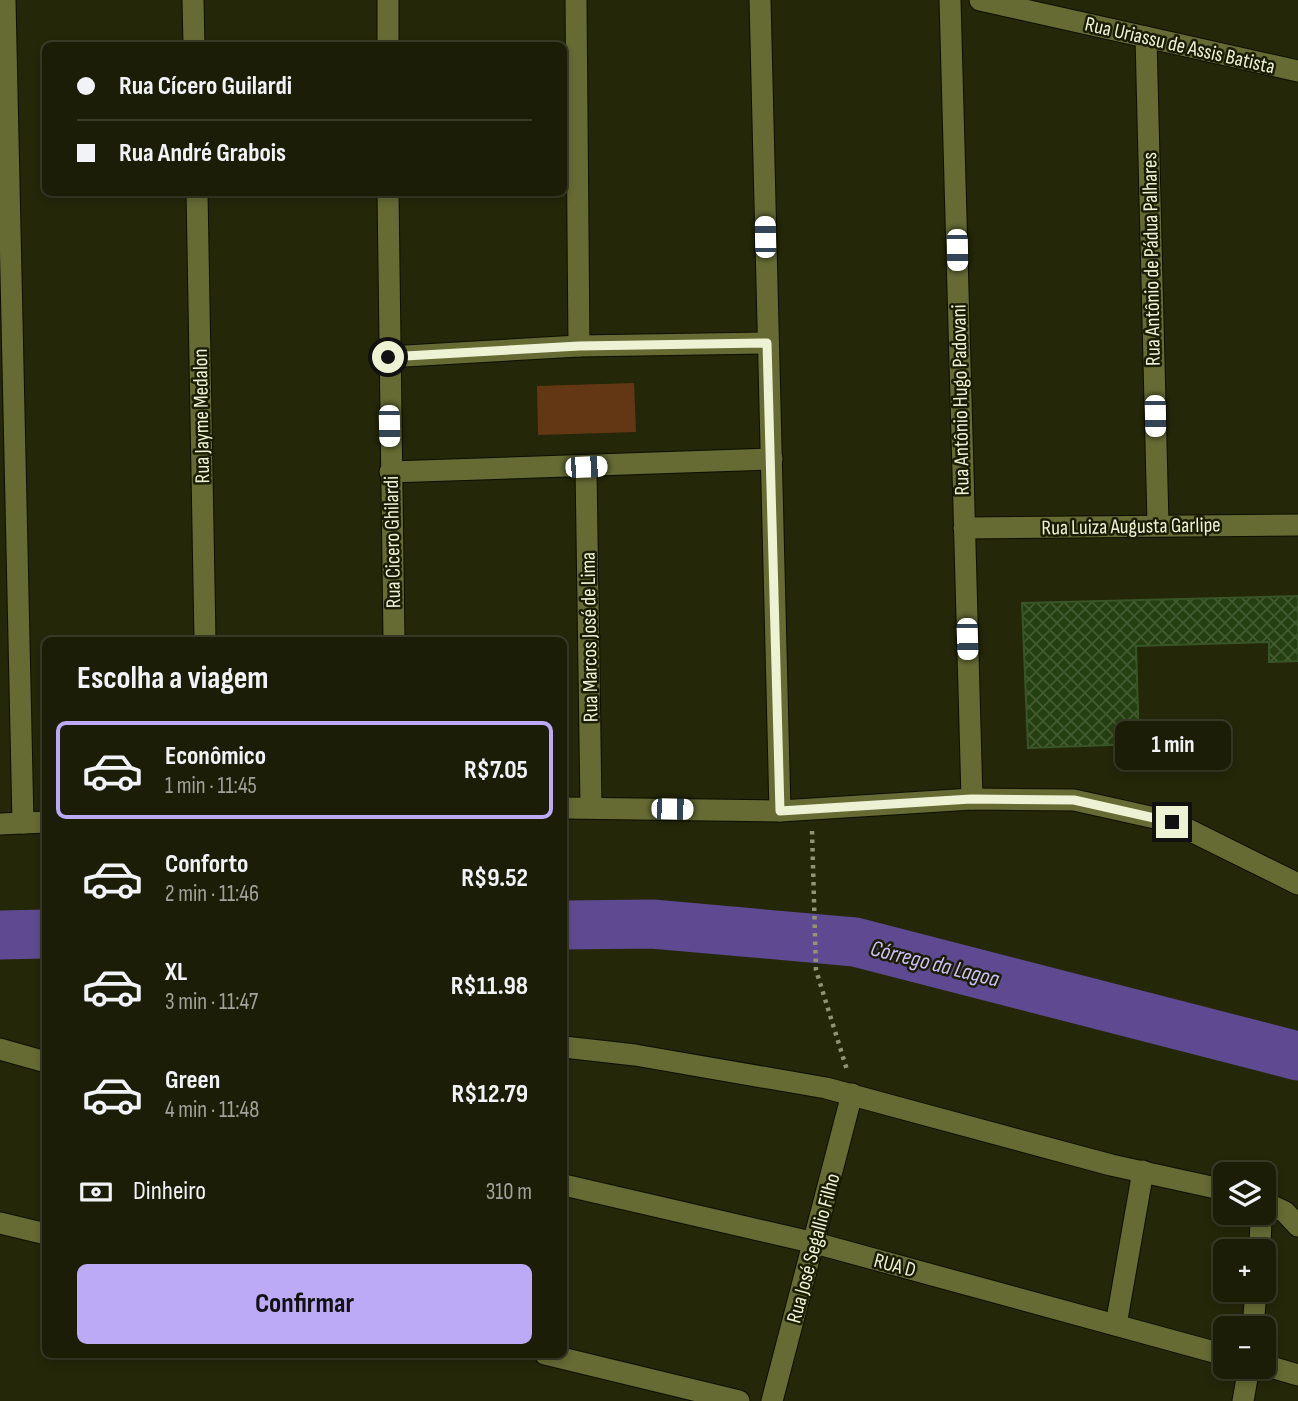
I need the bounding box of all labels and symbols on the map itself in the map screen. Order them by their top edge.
street label: Rua Uriassu de Assis Batista [1082,11,1277,80]
street label: Rua Antônio de Pádua Palhares [1137,152,1166,366]
car [755,216,776,258]
car [947,229,968,271]
street label: Rua Antônio Hugo Padovani [946,304,975,496]
route start [372,341,404,373]
street label: Rua Jayme Medalon [188,348,215,484]
car [1145,395,1166,437]
car [379,405,400,447]
car [565,456,608,478]
street label: Rua Cicero Ghilardi [379,476,406,608]
street label: Rua Luiza Augusta Garlipe [1041,512,1221,541]
street label: Rua Marcos José de Lima [576,552,603,722]
car [956,618,979,660]
callout: 1 min [1114,720,1230,770]
car [651,798,694,820]
route end [1156,806,1188,838]
water label: Córrego da Lagoa [867,934,1003,994]
street label: Rua José Segallio Filho [781,1171,845,1326]
street label: RUA D [871,1248,919,1283]

